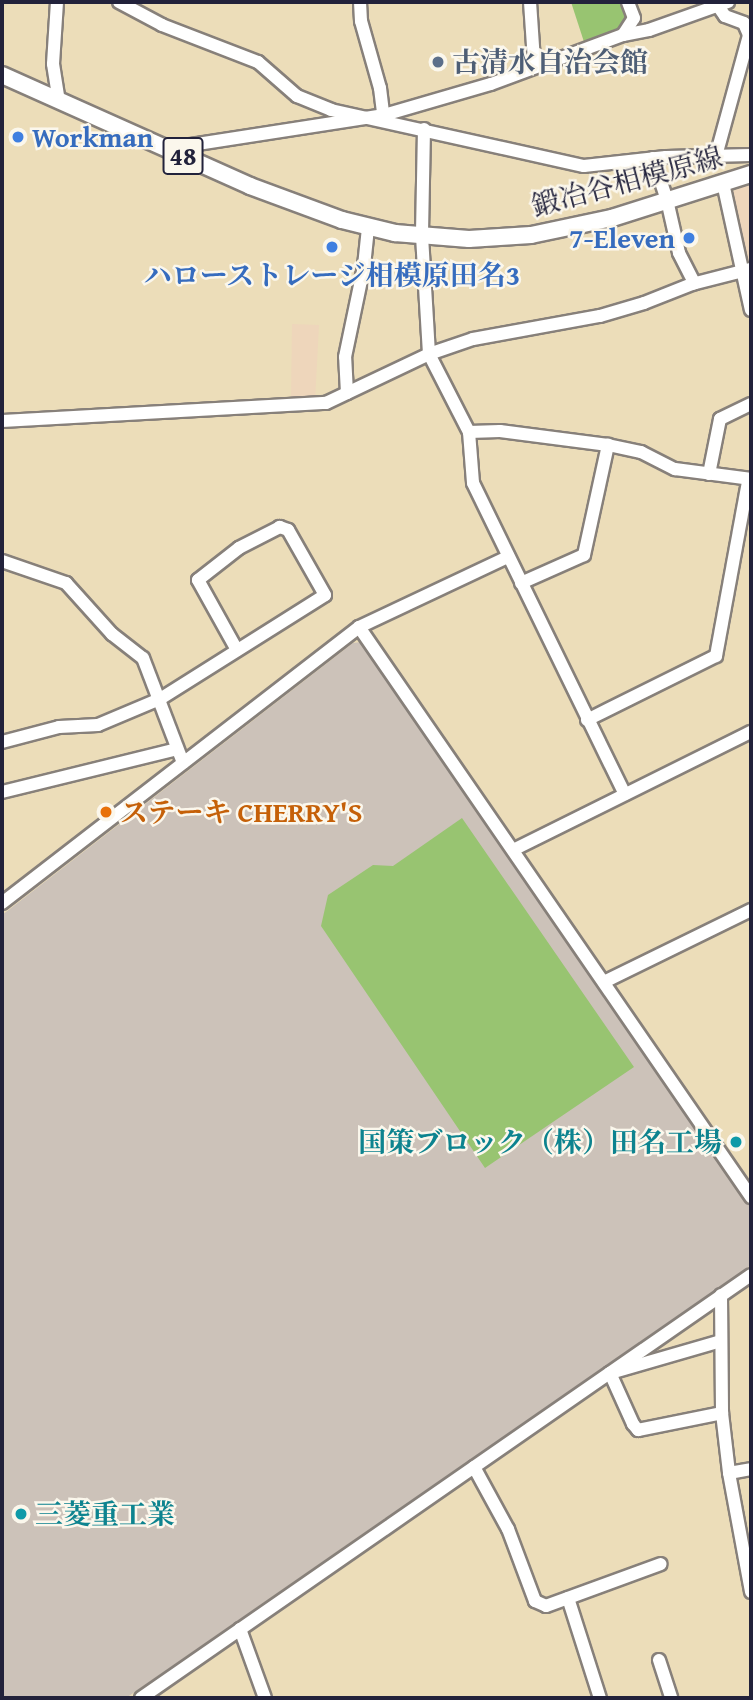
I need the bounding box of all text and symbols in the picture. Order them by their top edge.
place label: 古清水自治会館 [452,45,648,79]
marker: 古清水自治会館 [430,54,446,70]
place label: Workman [32,120,153,154]
marker: Workman [10,129,26,145]
road number: 48 [162,134,204,178]
street label: 鍛冶谷相模原線 [528,139,726,223]
place label: 7-Eleven [569,221,675,255]
marker: 7-Eleven [681,230,697,246]
marker: ハローストレージ相模原田名3 [324,239,340,255]
place label: ハローストレージ相模原田名3 [143,258,521,292]
place label: ステーキ CHERRY'S [120,795,363,829]
marker: ステーキ CHERRY'S [98,804,114,820]
place label: 国策ブロック（株）田名工場 [358,1125,722,1159]
marker: 国策ブロック（株）田名工場 [728,1134,744,1150]
place label: 三菱重工業 [35,1497,175,1531]
marker: 三菱重工業 [13,1506,29,1522]

